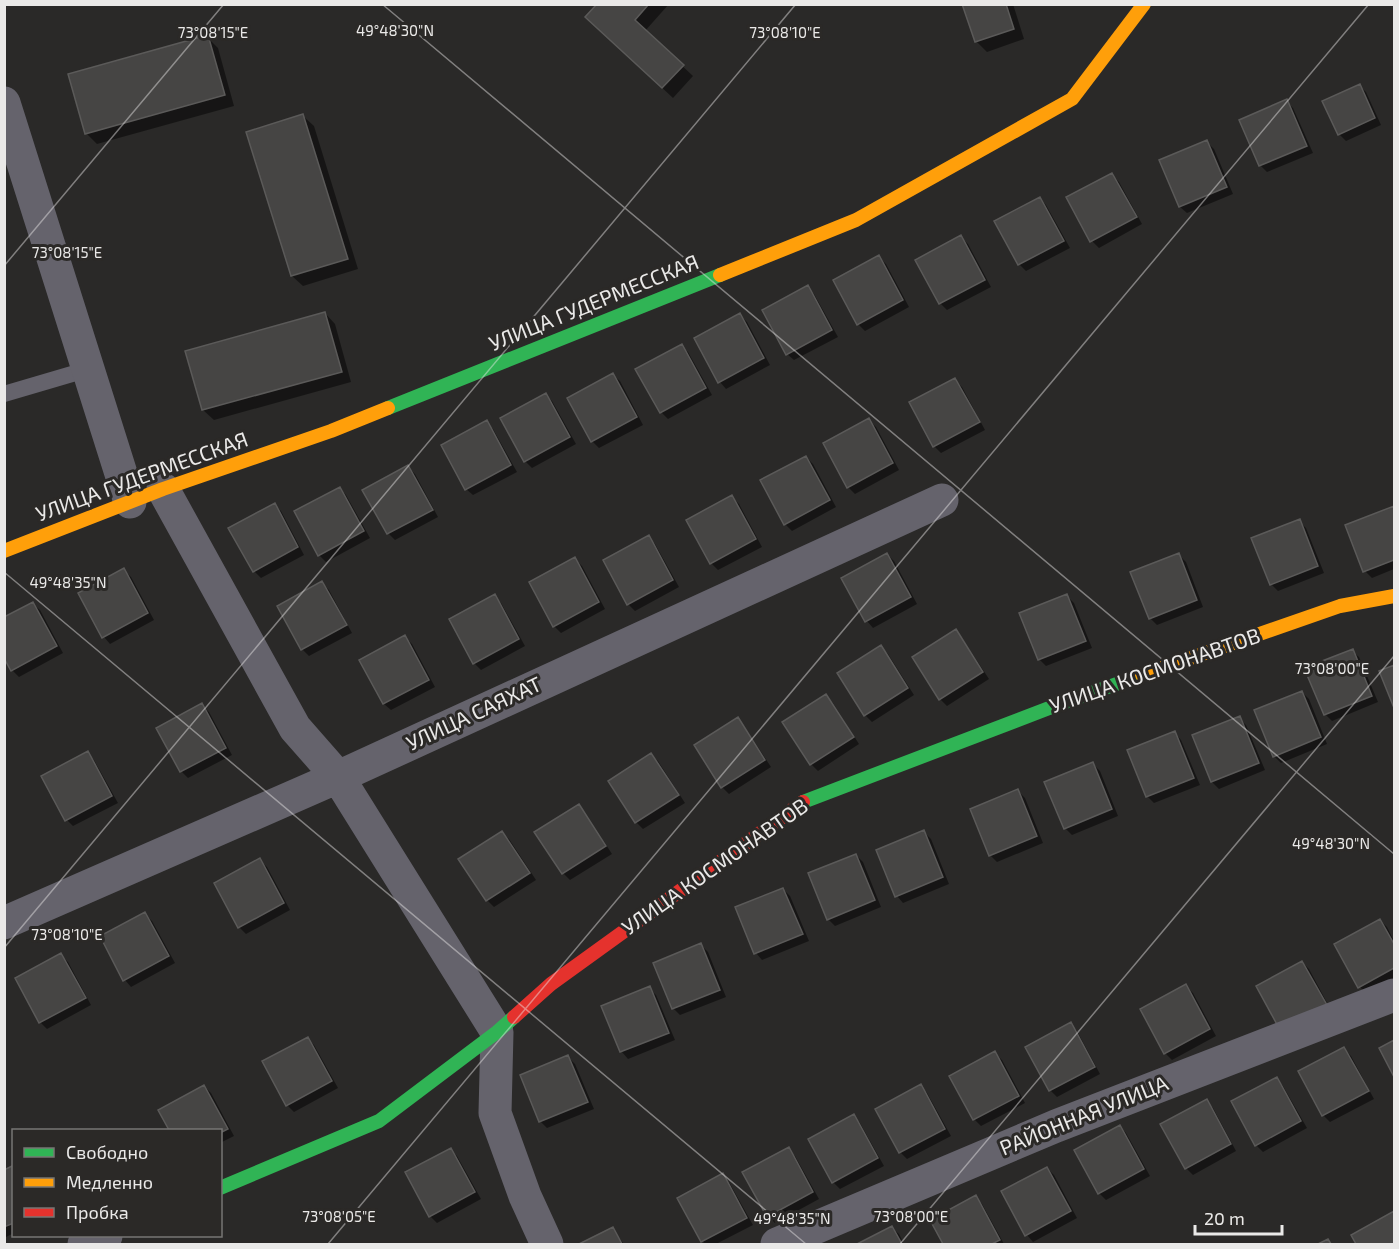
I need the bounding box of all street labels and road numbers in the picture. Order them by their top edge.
street label: УЛИЦА ГУДЕРМЕССКАЯ [485,248,702,355]
street label: УЛИЦА ГУДЕРМЕССКАЯ [32,426,251,526]
street label: УЛИЦА КОСМОНАВТОВ [1046,622,1263,717]
street label: УЛИЦА САЯХАТ [402,670,545,755]
street label: УЛИЦА КОСМОНАВТОВ [616,792,812,939]
street label: РАЙОННАЯ УЛИЦА [996,1069,1171,1160]

